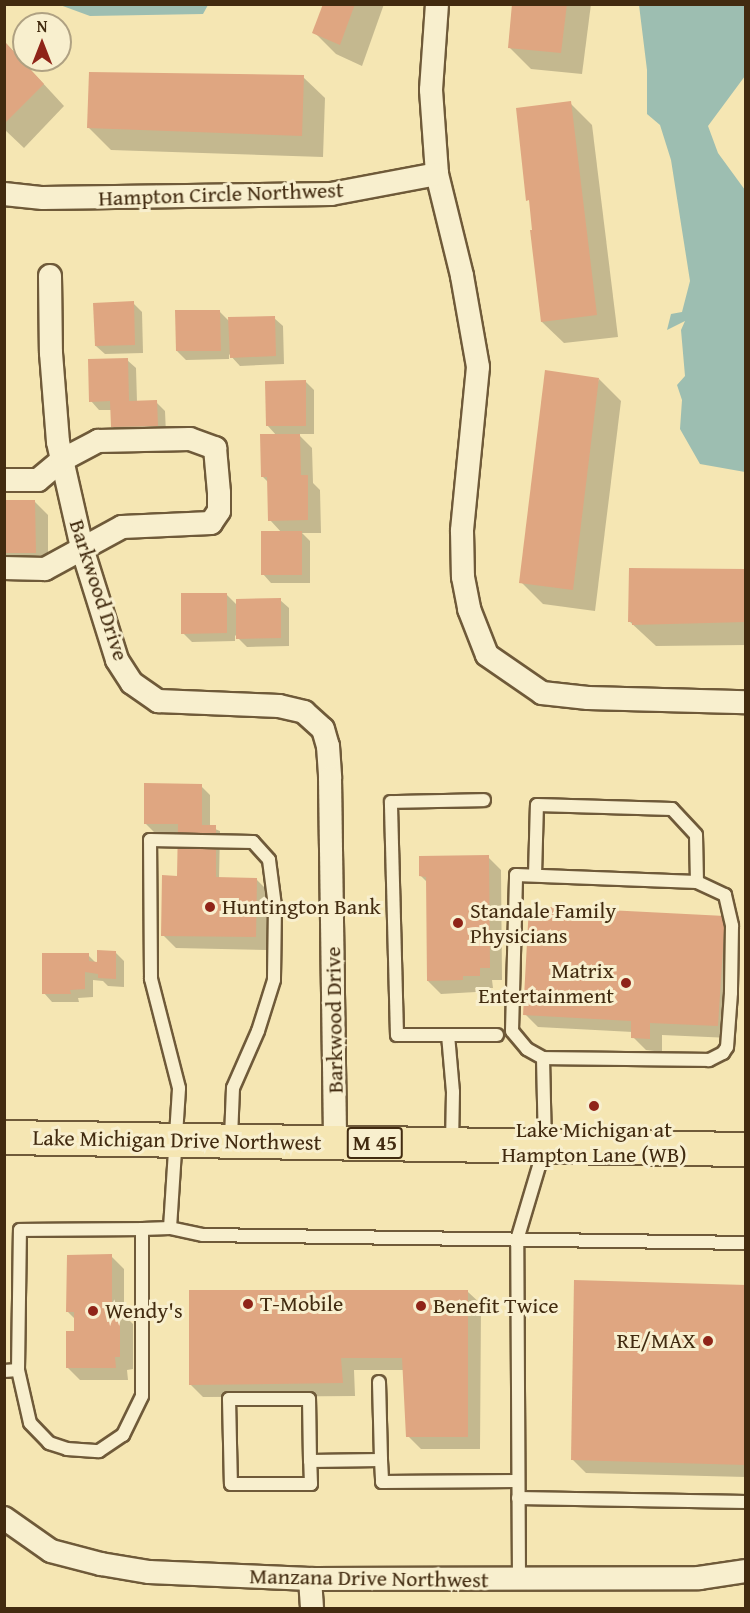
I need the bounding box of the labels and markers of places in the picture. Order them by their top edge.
place label: Huntington Bank [222,894,381,920]
place label: Standale Family Physicians [470,897,616,948]
marker: Huntington Bank [203,900,217,914]
marker: Standale Family Physicians [451,916,465,930]
place label: Matrix Entertainment [478,957,614,1008]
marker: Matrix Entertainment [619,976,633,990]
marker: Lake Michigan at Hampton Lane (WB) [587,1099,601,1113]
place label: Lake Michigan at Hampton Lane (WB) [501,1116,687,1168]
place label: T-Mobile [260,1291,343,1317]
place label: Benefit Twice [433,1293,559,1319]
marker: T-Mobile [241,1297,255,1311]
place label: Wendy's [105,1298,183,1324]
marker: Benefit Twice [414,1299,428,1313]
marker: Wendy's [86,1304,100,1318]
place label: RE/MAX [617,1328,696,1354]
marker: RE/MAX [701,1334,715,1348]

